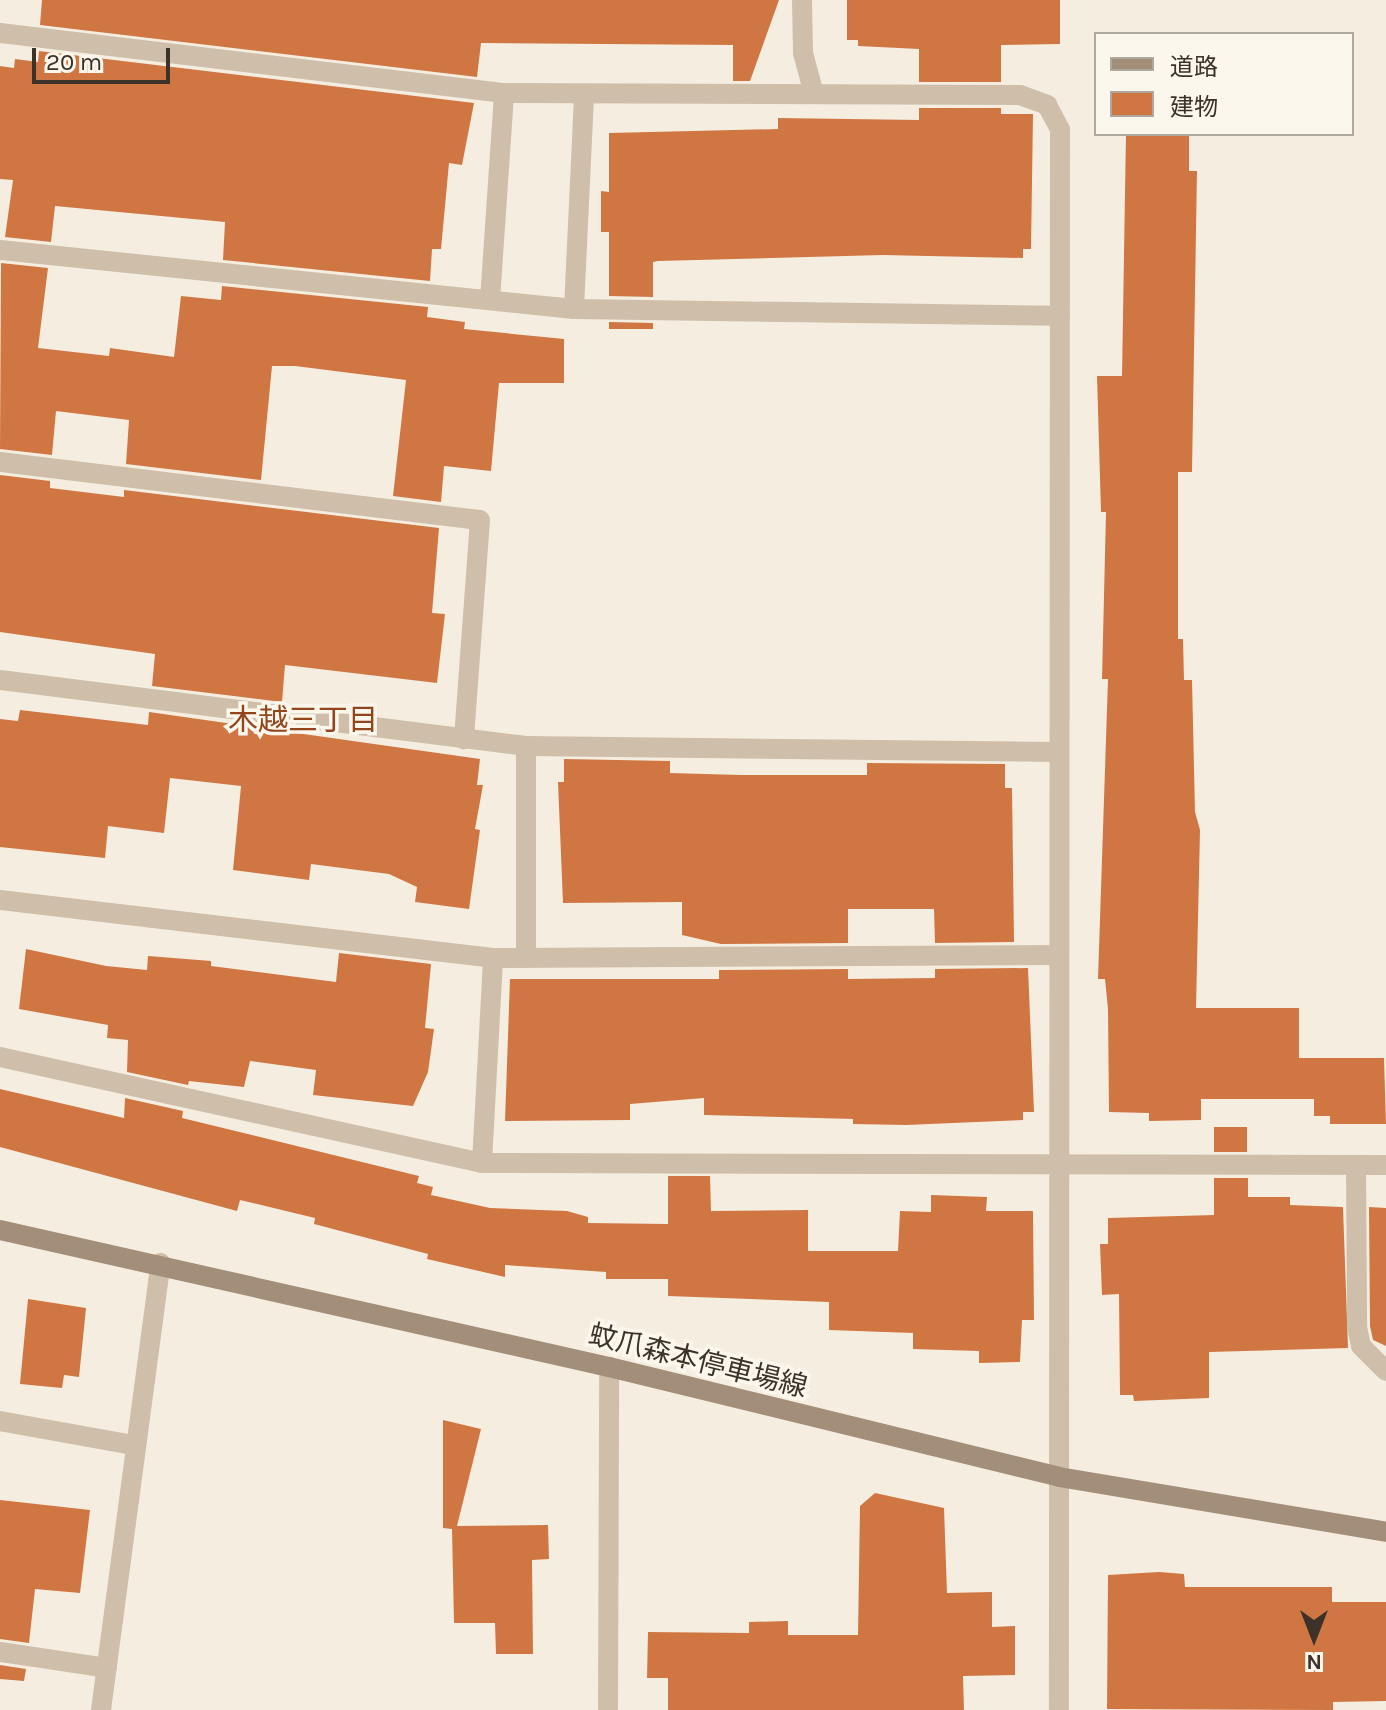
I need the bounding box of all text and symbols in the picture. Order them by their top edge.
scale bar [36,32,174,82]
legend [1094,32,1354,136]
text: 20 m [46,48,102,76]
text: 道路 [1170,53,1218,81]
text: 建物 [1170,93,1218,121]
district label: 木越三丁目 [228,702,378,738]
street label: 蚊爪森本停車場線 [585,1318,811,1404]
north arrow [1274,1598,1354,1678]
text: N [1306,1649,1322,1675]

